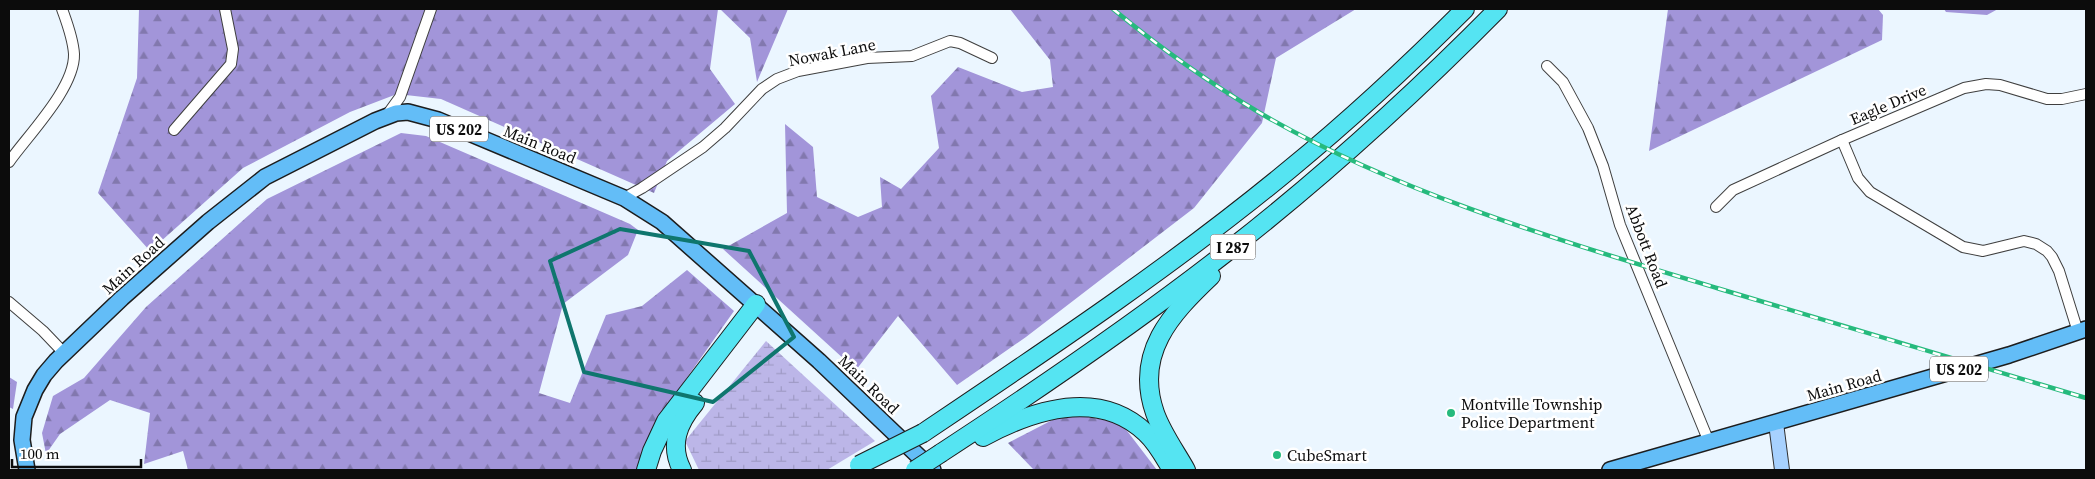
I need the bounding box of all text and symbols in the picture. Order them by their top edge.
street label: Nowak Lane [787,33,877,71]
street label: Eagle Drive [1846,78,1930,130]
road number: US 202 [430,116,488,142]
street label: Main Road [500,119,580,169]
street label: Abbott Road [1621,201,1673,291]
street label: Main Road [97,231,169,299]
road number: I 287 [1210,234,1256,260]
street label: Main Road [834,349,904,419]
road number: US 202 [1930,356,1988,382]
street label: Main Road [1804,364,1884,406]
place label: Montville Township Police Department [1461,393,1602,433]
marker: Montville Township Police Department [1445,407,1457,419]
scale bar [12,436,141,468]
text: 100 m [20,443,60,464]
place label: CubeSmart [1287,444,1367,466]
marker: CubeSmart [1271,449,1283,461]

